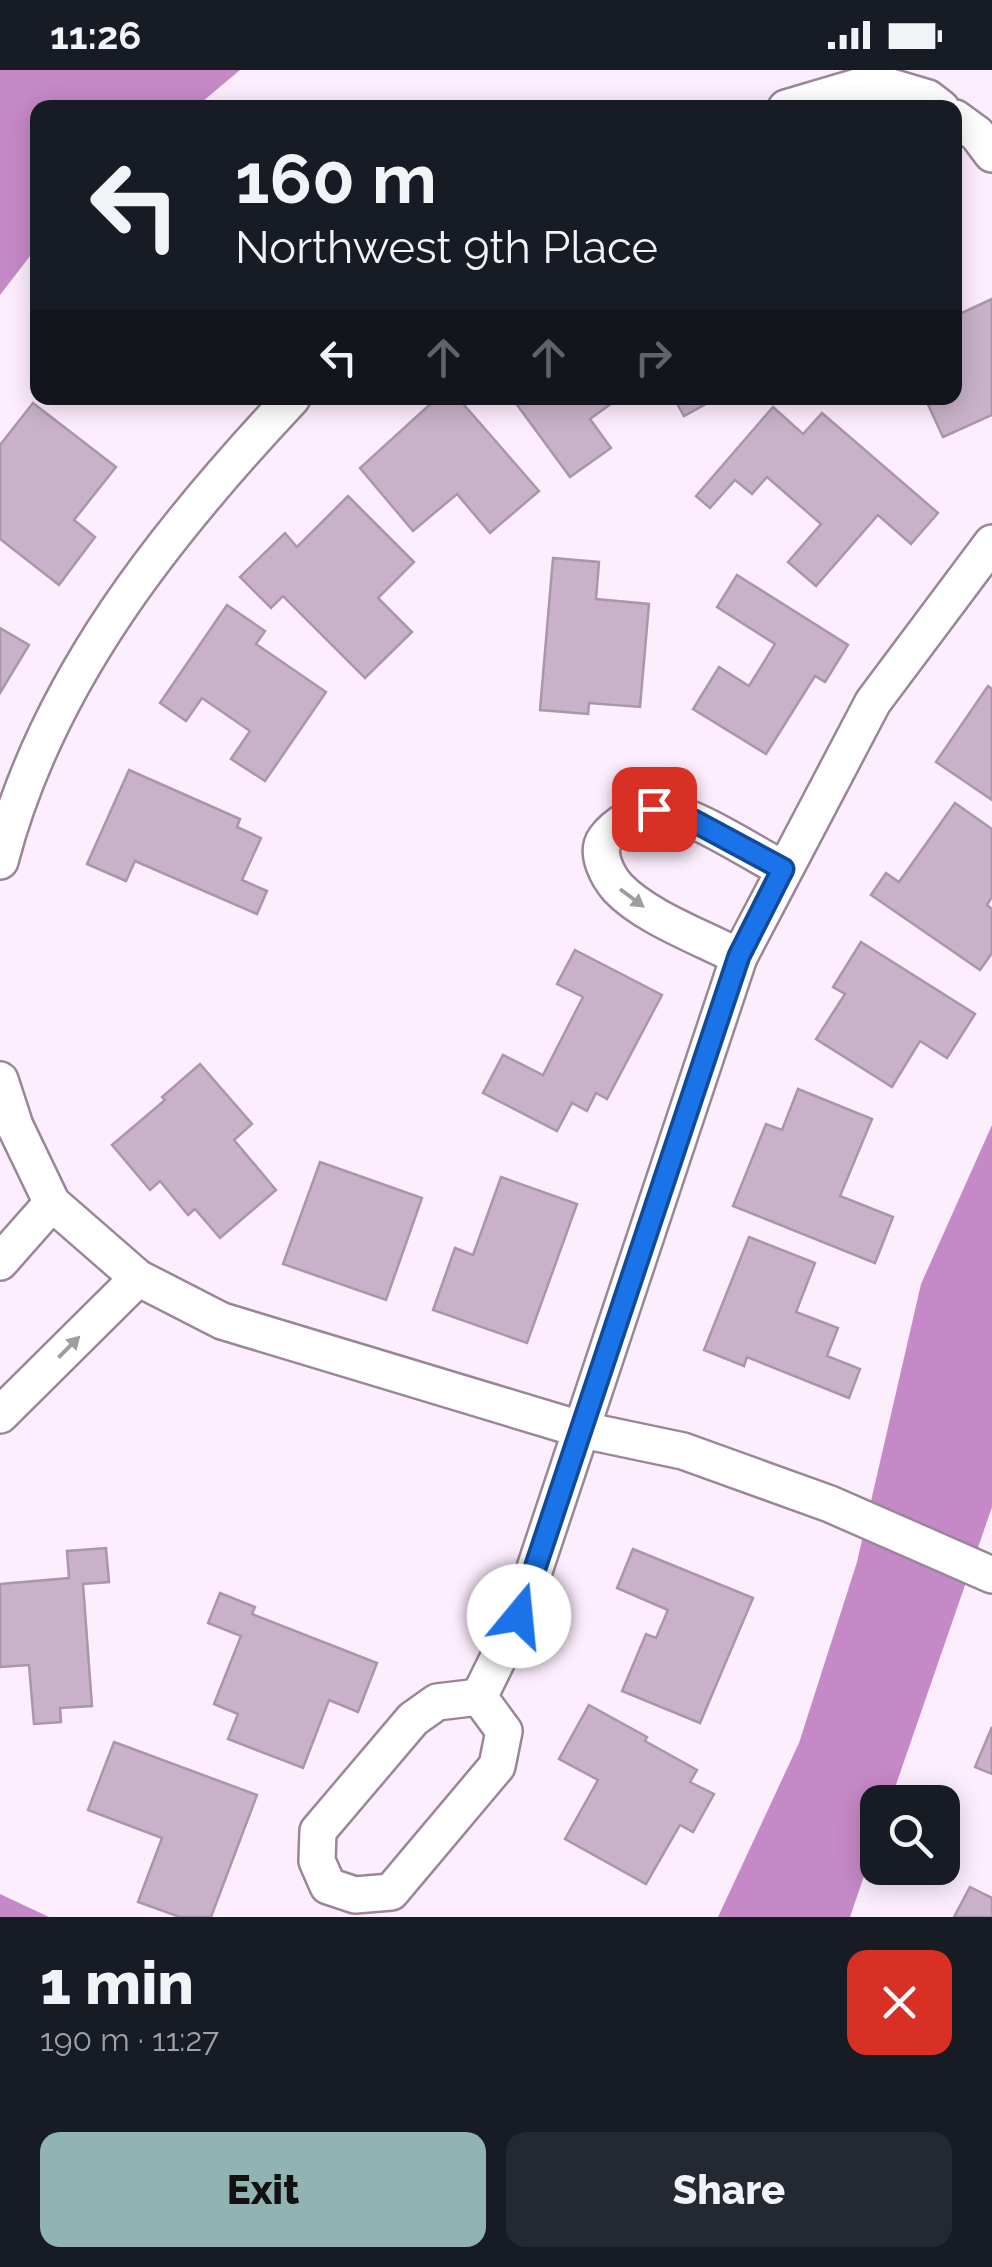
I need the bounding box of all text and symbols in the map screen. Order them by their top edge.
text: 11:26 [50,13,141,58]
text: 160 m [235,137,437,219]
icon: left [70,140,200,270]
text: Northwest 9th Place [235,221,658,274]
icon: left [311,330,366,385]
icon: ahead [416,330,471,385]
icon: ahead [521,330,576,385]
icon: right [626,330,681,385]
pin [612,767,697,852]
icon: arrive [627,782,682,837]
one-way arrow [619,888,645,908]
one-way arrow [57,1335,80,1359]
position arrow [467,1564,571,1668]
map controls [860,1785,960,1885]
button: search [860,1785,960,1885]
text: 1 min [40,1948,194,2018]
button: close [847,1950,952,2055]
text: 190 m · 11:27 [40,2021,219,2058]
button: Exit [40,2132,486,2247]
button: Share [506,2132,952,2247]

